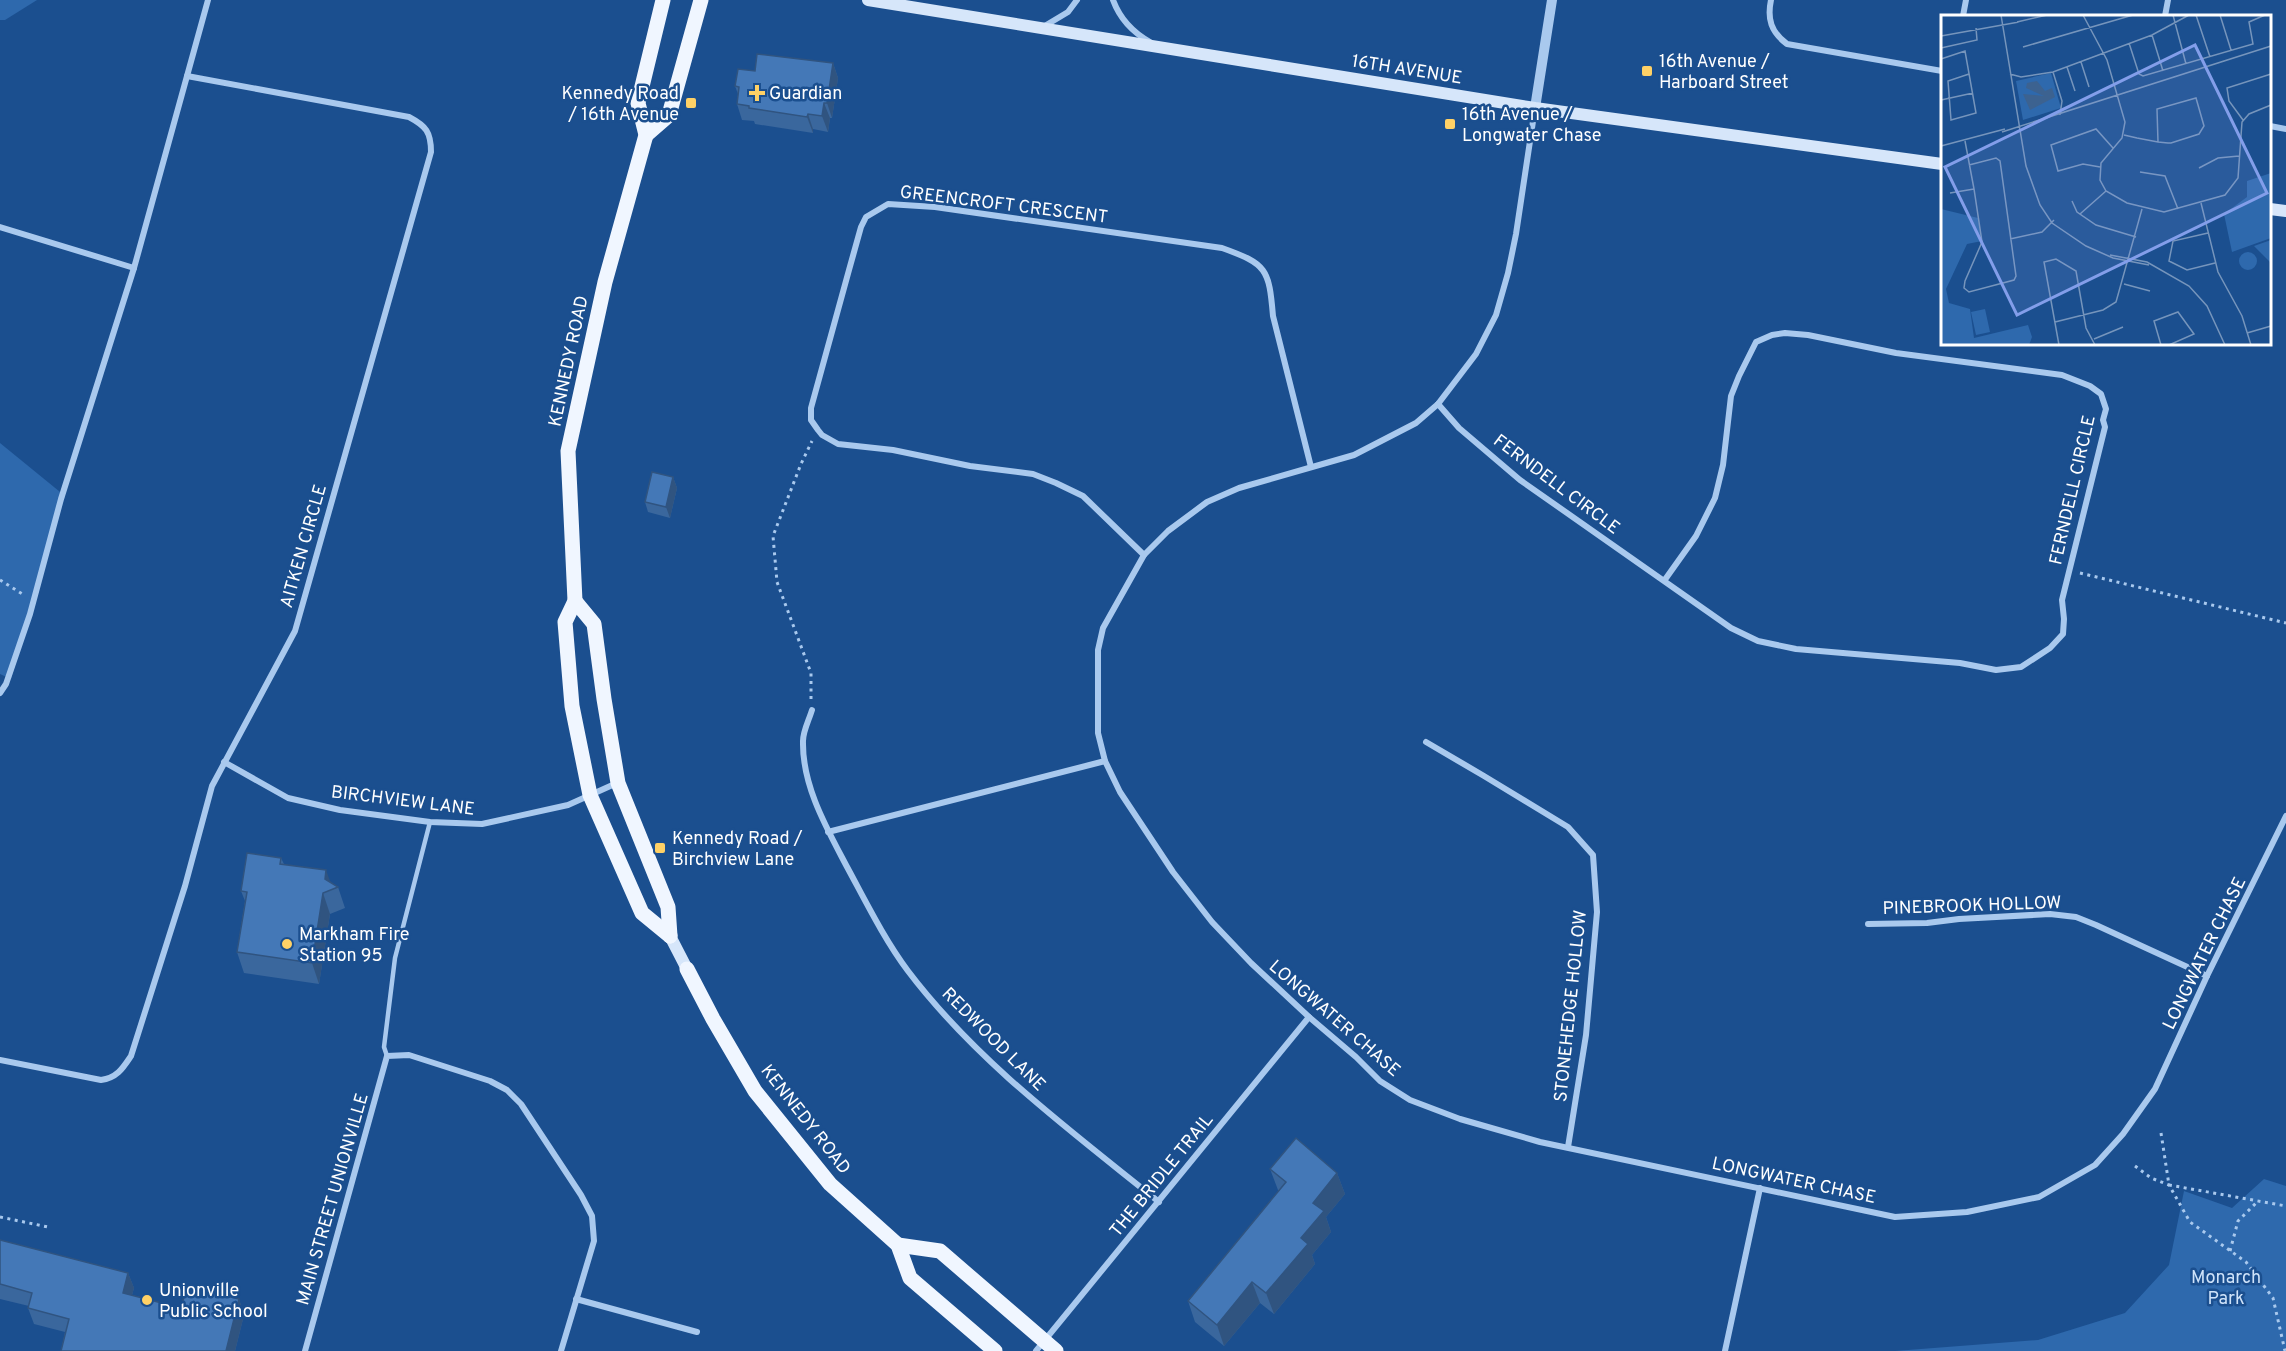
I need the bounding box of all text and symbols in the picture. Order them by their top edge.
inset map [1941,15,2271,345]
street label: 16TH AVENUE [1350,50,1464,91]
place label: 16th Avenue / Harboard Street [1659,51,1789,95]
marker: 16th Avenue / Harboard Street [1640,64,1654,78]
place label: Kennedy Road / 16th Avenue [561,83,679,127]
place label: Guardian [769,83,842,106]
marker: Guardian [750,86,764,100]
marker: Kennedy Road / 16th Avenue [684,96,698,110]
place label: 16th Avenue / Longwater Chase [1462,104,1601,148]
marker: 16th Avenue / Longwater Chase [1443,117,1457,131]
street label: GREENCROFT CRESCENT [898,181,1109,230]
street label: KENNEDY ROAD [544,294,595,429]
street label: FERNDELL CIRCLE [2045,413,2102,567]
street label: FERNDELL CIRCLE [1488,430,1624,540]
street label: AITKEN CIRCLE [276,482,333,611]
street label: BIRCHVIEW LANE [330,781,476,822]
place label: Kennedy Road / Birchview Lane [672,828,803,872]
marker: Kennedy Road / Birchview Lane [653,841,667,855]
street label: LONGWATER CHASE [2158,874,2252,1034]
street label: PINEBROOK HOLLOW [1882,892,2062,921]
street label: STONEHEDGE HOLLOW [1550,909,1593,1103]
place label: Markham Fire Station 95 [299,924,409,968]
marker: Markham Fire Station 95 [280,937,294,951]
street label: LONGWATER CHASE [1263,956,1405,1083]
street label: REDWOOD LANE [936,983,1050,1097]
street label: KENNEDY ROAD [755,1060,855,1180]
street label: MAIN STREET UNIONVILLE [292,1091,375,1308]
street label: THE BRIDLE TRAIL [1105,1110,1219,1242]
street label: LONGWATER CHASE [1710,1153,1878,1210]
park label: Monarch Park [2191,1267,2261,1311]
place label: Unionville Public School [159,1280,268,1324]
marker: Unionville Public School [140,1293,154,1307]

